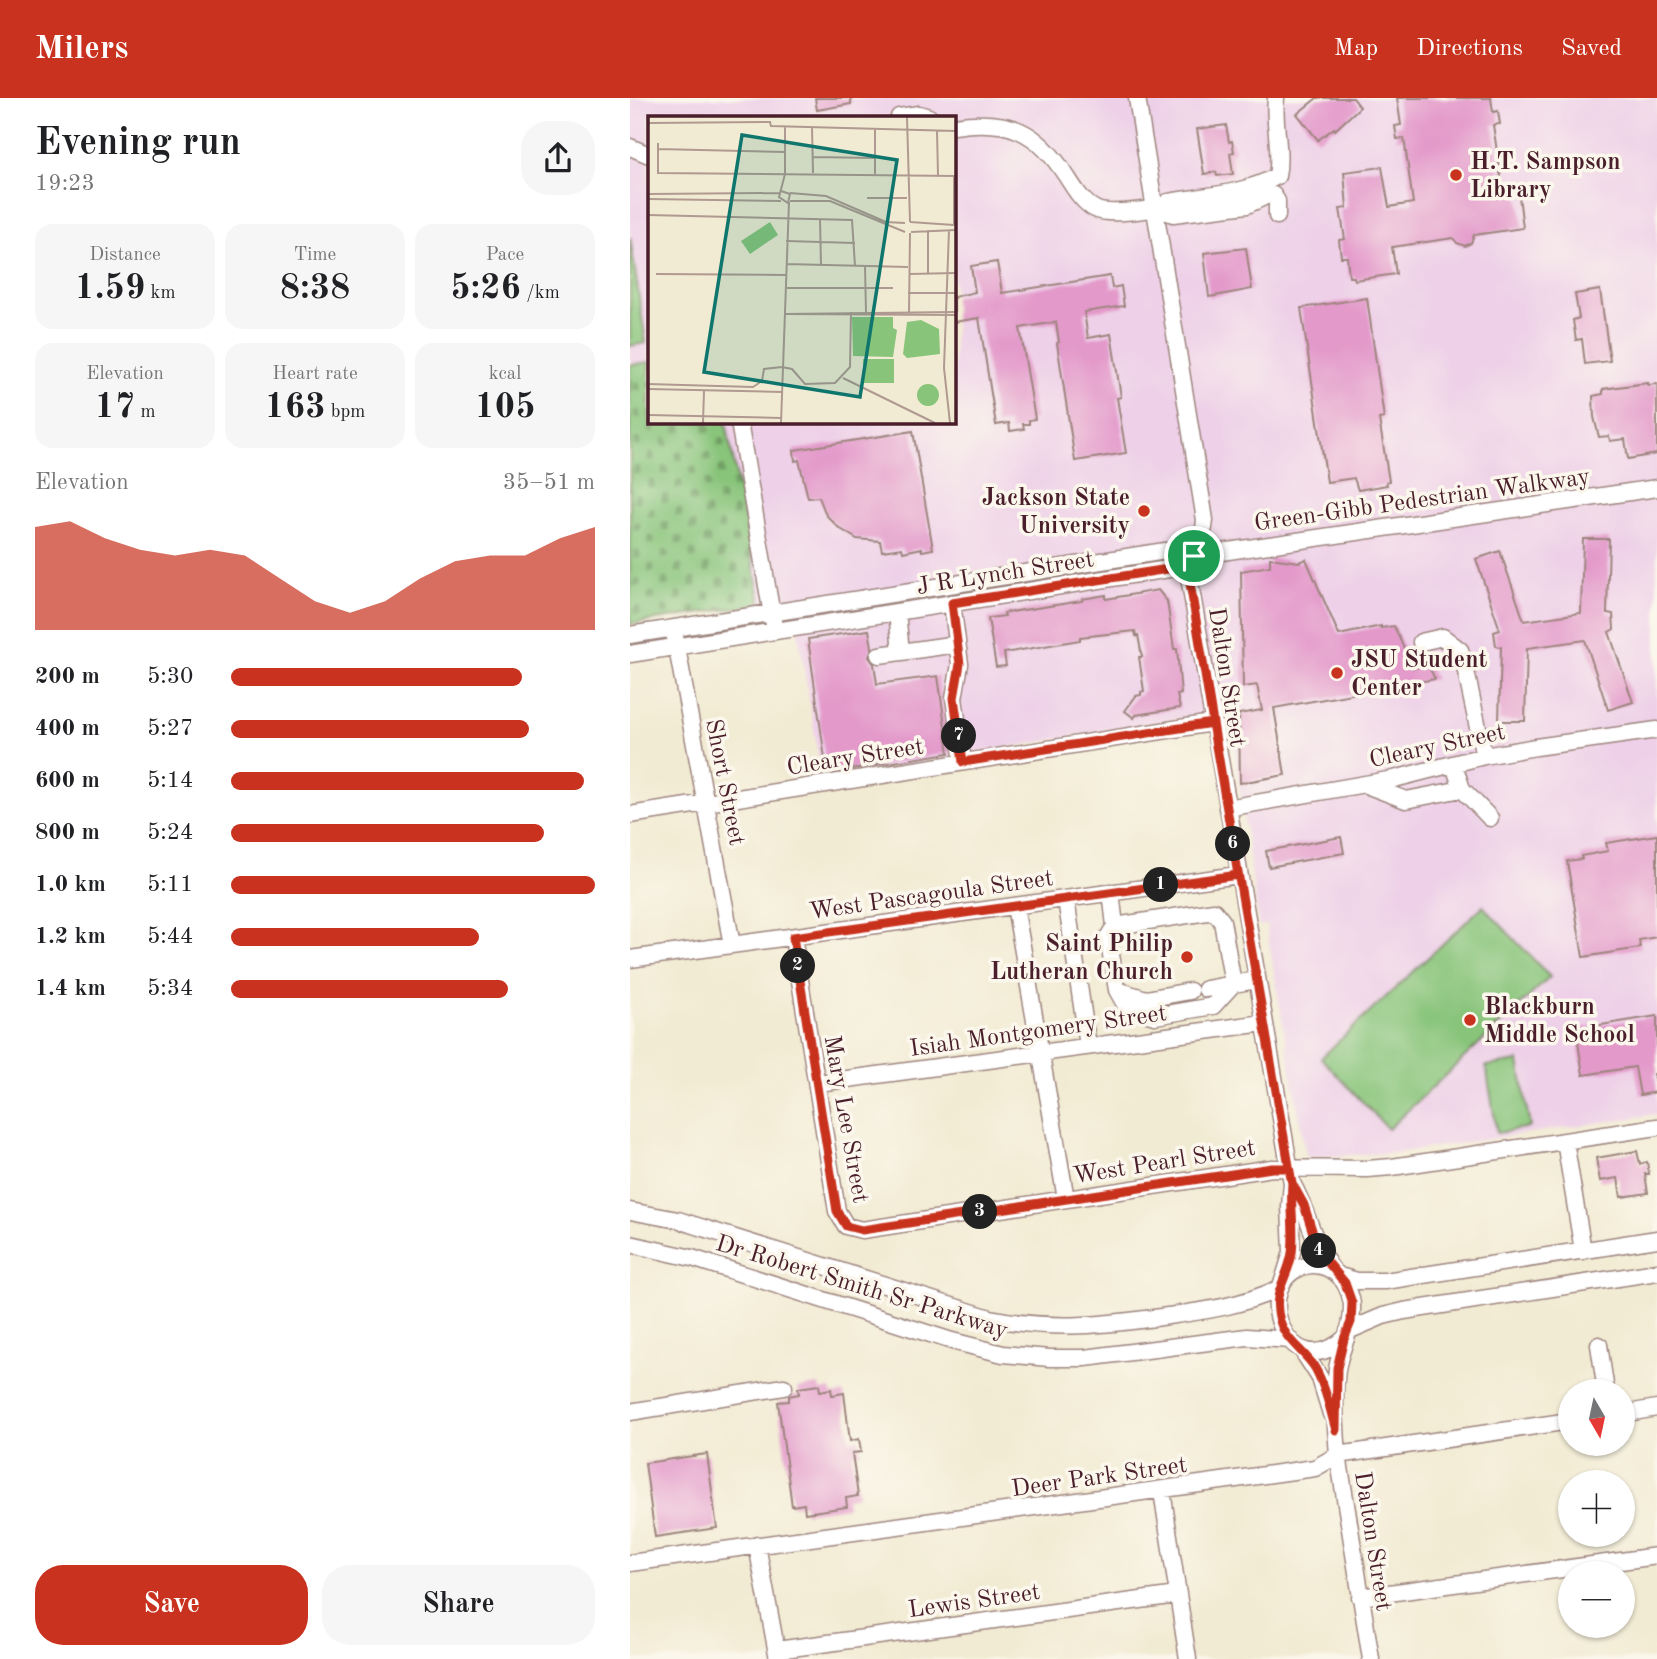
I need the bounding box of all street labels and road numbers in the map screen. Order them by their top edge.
street label: Green-Gibb Pedestrian Walkway [1253,465,1592,536]
street label: J R Lynch Street [915,548,1096,600]
street label: Dalton Street [1203,606,1249,749]
street label: Short Street [700,717,748,848]
street label: Cleary Street [1367,721,1508,773]
street label: Cleary Street [785,735,926,781]
street label: West Pascagoula Street [808,867,1055,925]
street label: Isiah Montgomery Street [908,1002,1168,1062]
street label: Mary Lee Street [818,1034,872,1205]
street label: West Pearl Street [1071,1137,1257,1189]
street label: Dr Robert Smith Sr Parkway [712,1232,1011,1344]
street label: Deer Park Street [1010,1454,1189,1502]
street label: Dalton Street [1349,1470,1395,1613]
street label: Lewis Street [907,1581,1042,1623]

